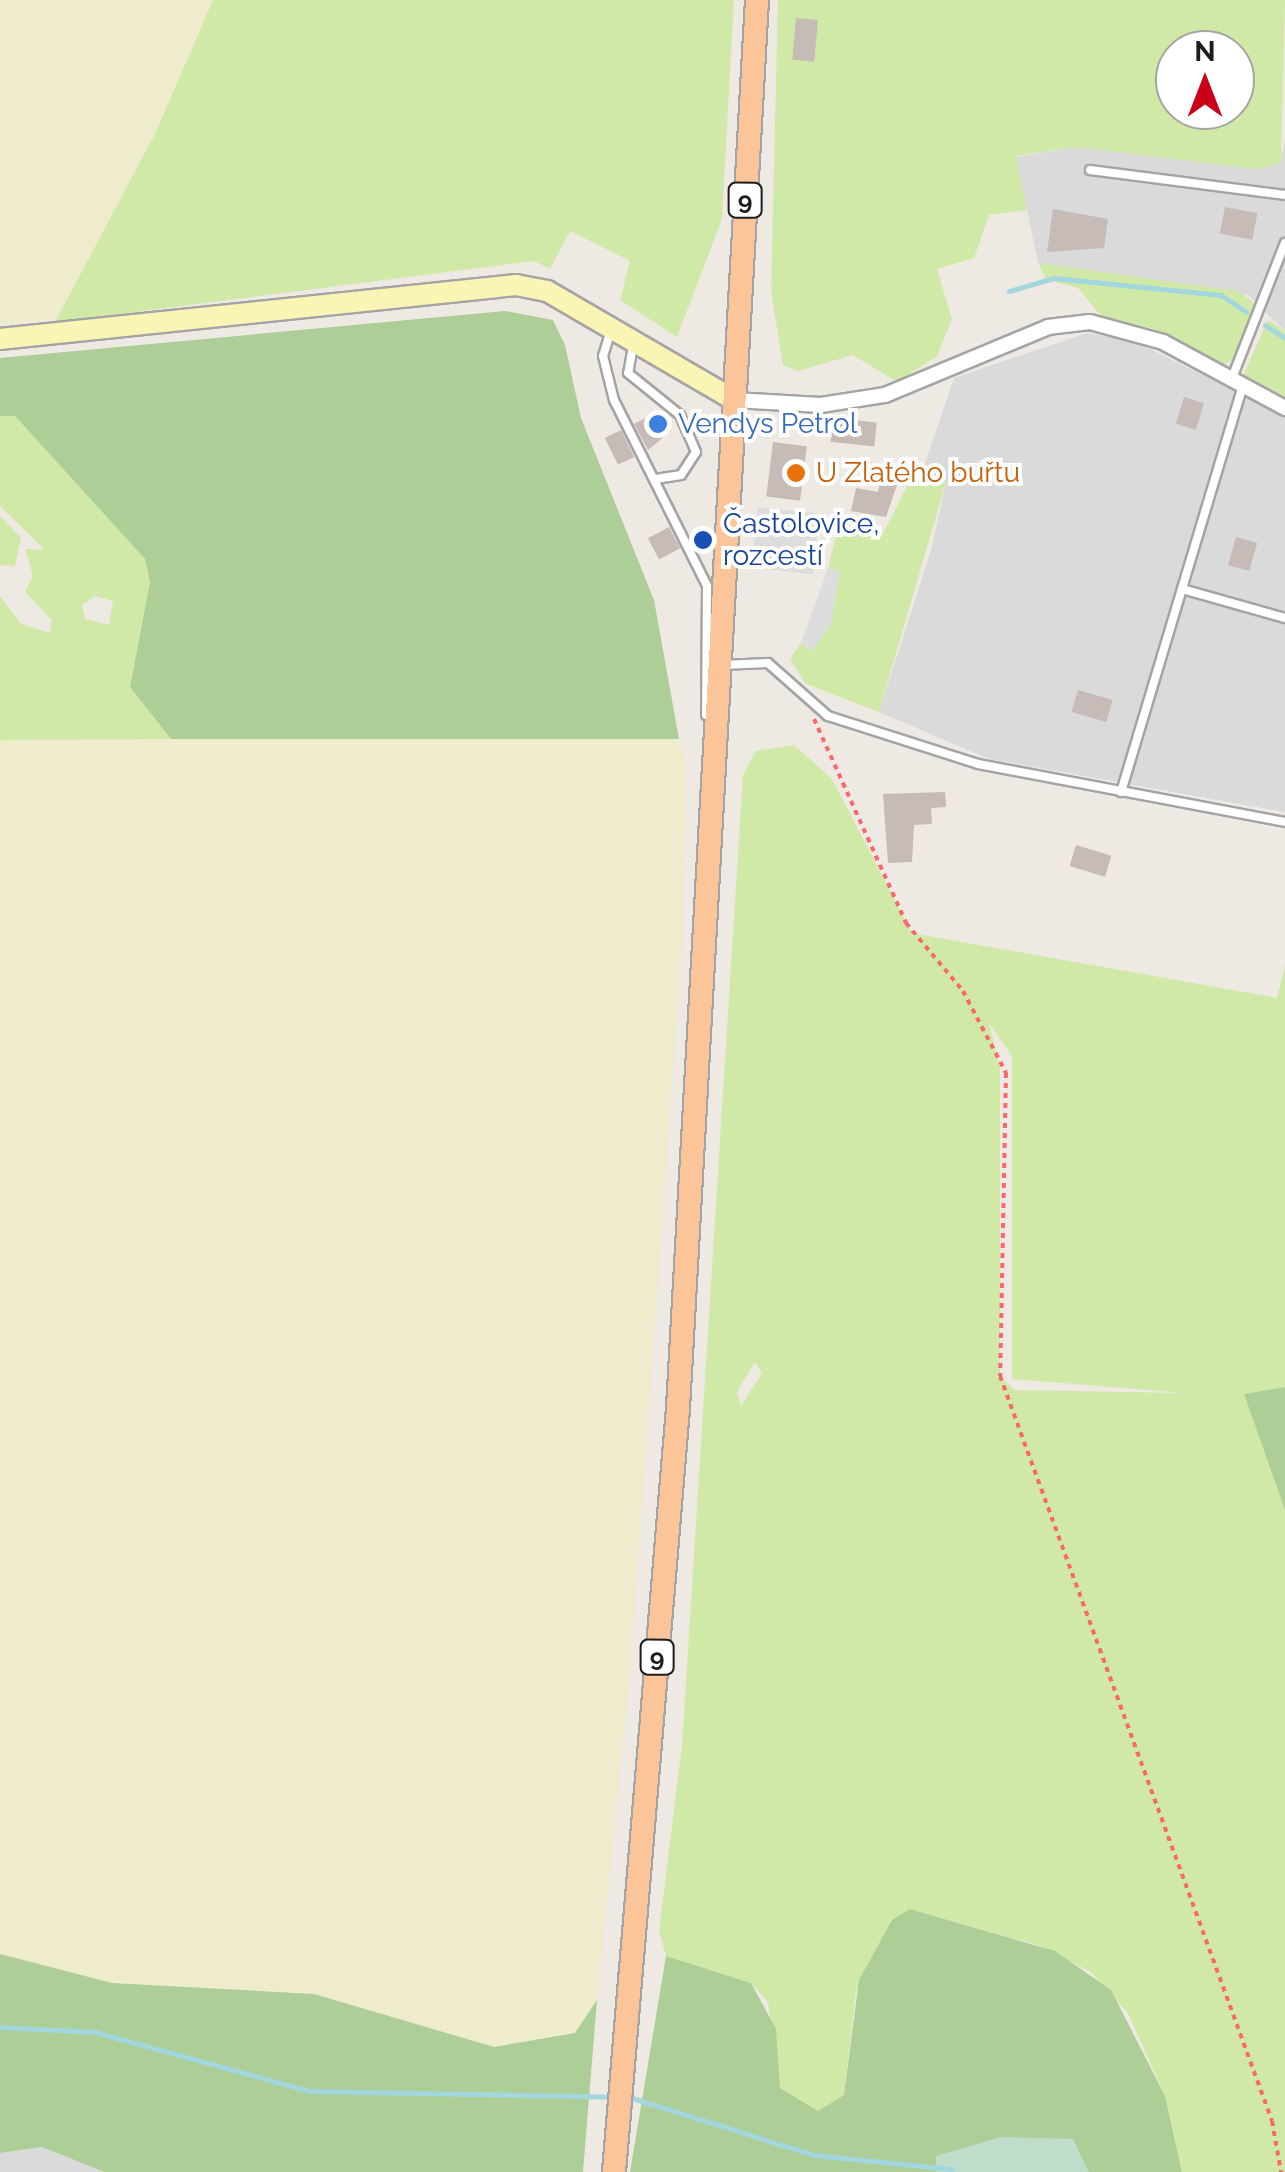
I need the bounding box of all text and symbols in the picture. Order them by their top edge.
north arrow [1155,30,1255,130]
text: N [1194,35,1216,68]
road number: 9 [728,180,762,220]
place label: Vendys Petrol [678,407,857,441]
marker: Vendys Petrol [647,413,669,435]
place label: U Zlatého buřtu [816,456,1020,490]
marker: U Zlatého buřtu [785,462,807,484]
place label: Častolovice, rozcestí [723,507,880,573]
marker: Častolovice, rozcestí [692,529,714,551]
road number: 9 [640,1637,674,1677]

